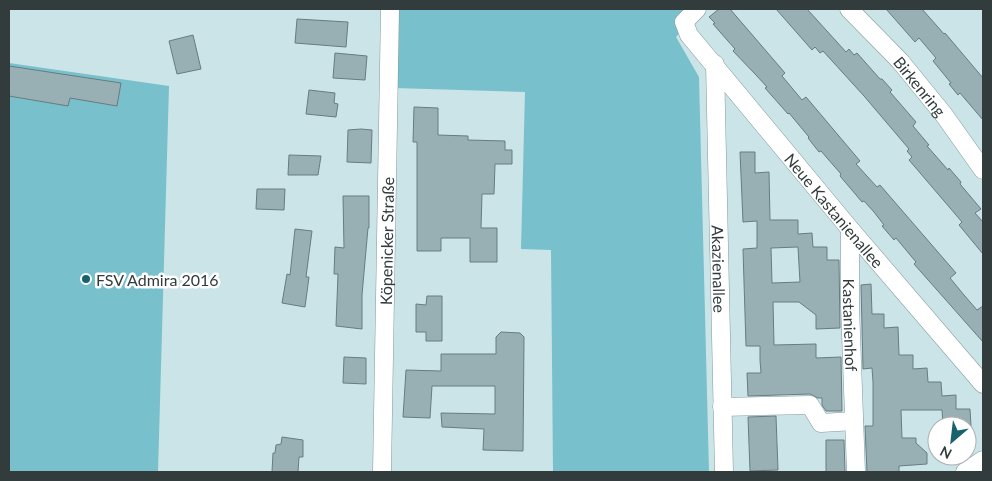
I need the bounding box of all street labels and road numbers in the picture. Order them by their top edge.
street label: Birkenring [890,52,950,120]
street label: Neue Kastanienallee [781,149,888,271]
street label: Köpenicker Straße [375,177,397,305]
street label: Akazienallee [709,225,730,313]
street label: Kastanienhof [840,279,862,372]

